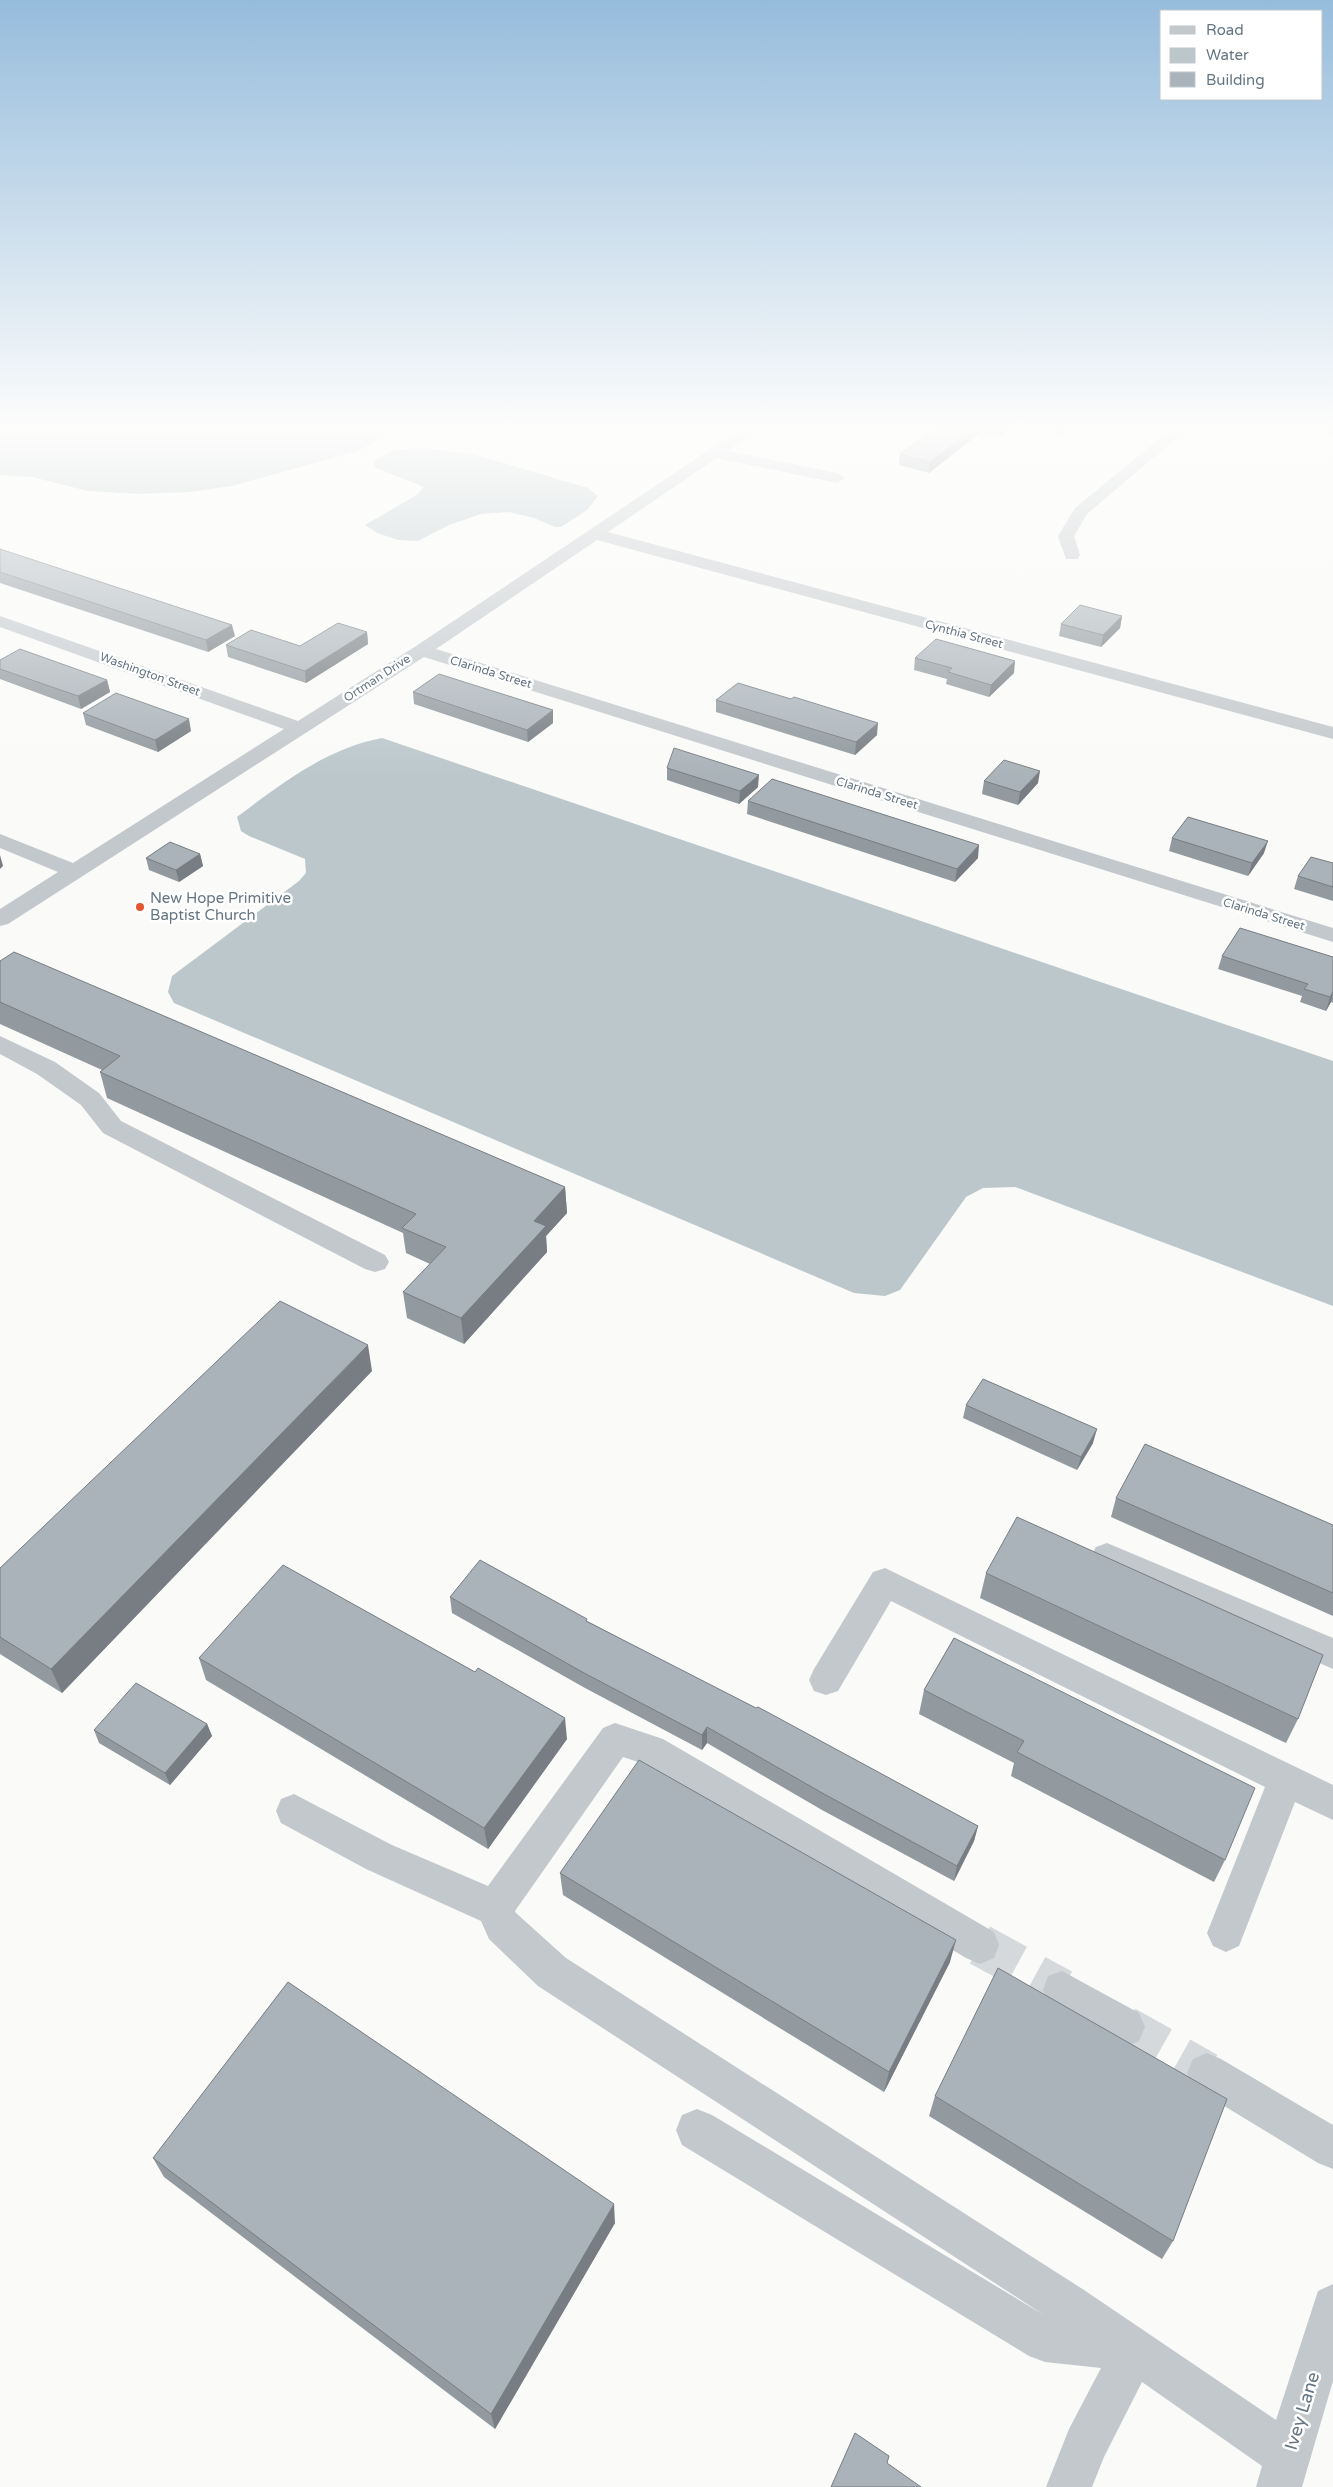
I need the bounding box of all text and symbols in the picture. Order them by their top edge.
legend [1160,10,1323,100]
text: Road [1206,21,1244,39]
text: Water [1206,46,1249,64]
text: Building [1206,71,1265,89]
street label: Cynthia Street [923,617,1005,651]
street label: Washington Street [98,649,203,699]
street label: Ortman Drive [341,651,413,705]
street label: Clarinda Street [448,653,534,691]
street label: Clarinda Street [834,774,920,812]
place label: New Hope Primitive Baptist Church [150,889,291,924]
street label: Clarinda Street [1221,895,1307,933]
marker: New Hope Primitive Baptist Church [134,901,146,913]
street label: Ivey Lane [1280,2369,1324,2453]

